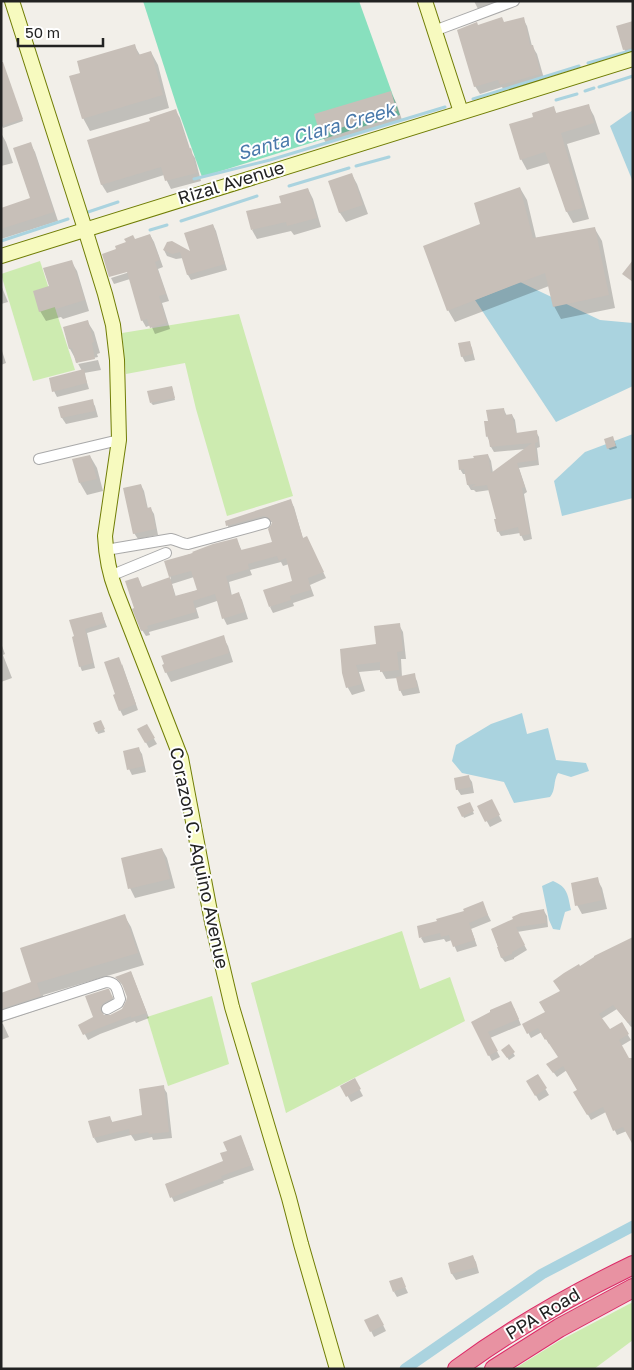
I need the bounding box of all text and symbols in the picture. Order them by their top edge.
scale bar [18,15,102,47]
text: 50 m [25,23,60,41]
water label: Santa Clara Creek [234,96,399,164]
street label: Rizal Avenue [175,155,287,209]
street label: Corazon C. Aquino Avenue [166,745,234,971]
street label: PPA Road [501,1282,584,1344]

